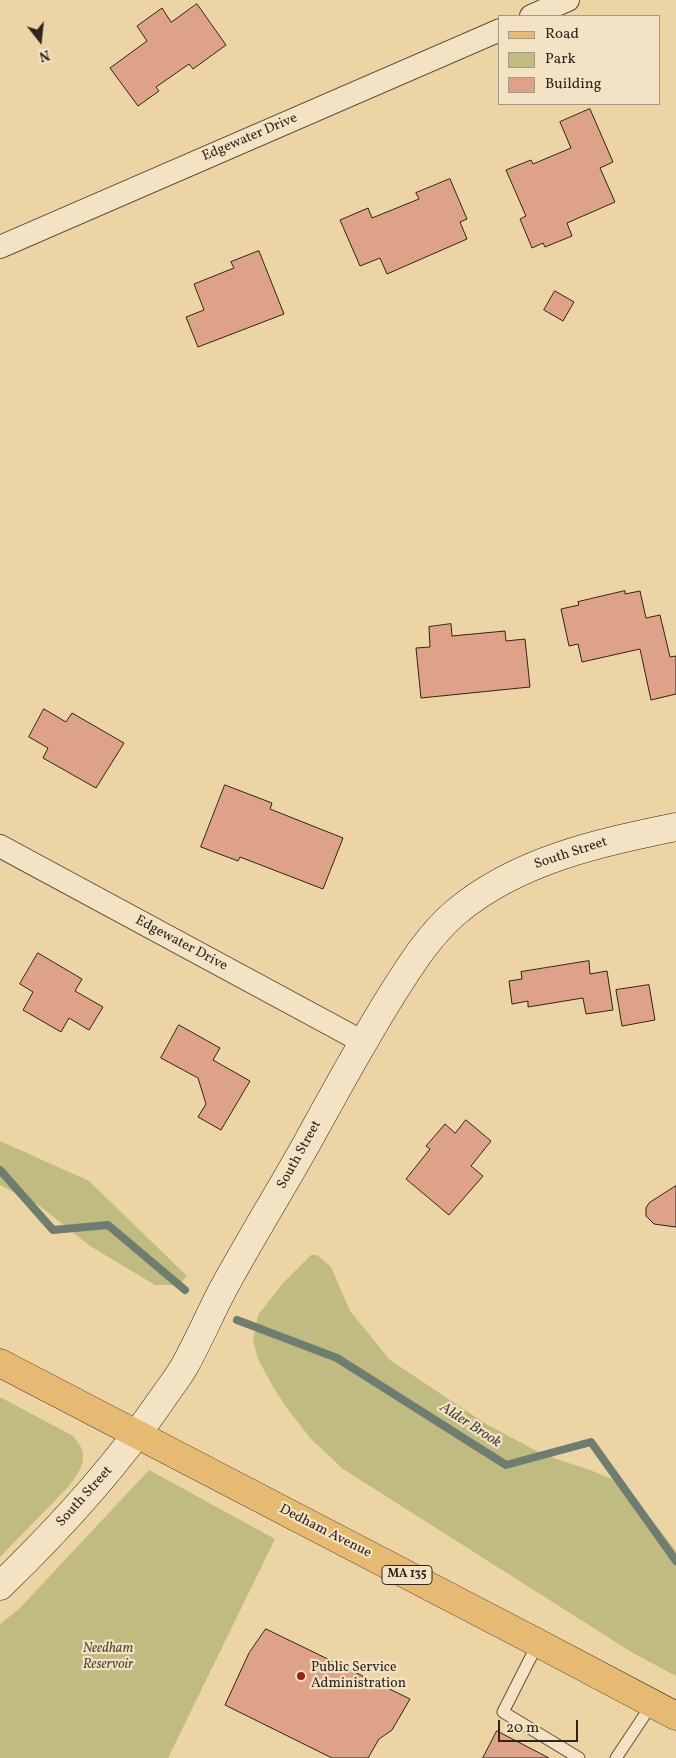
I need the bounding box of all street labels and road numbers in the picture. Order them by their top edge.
street label: Edgewater Drive [200,110,300,166]
street label: South Street [532,834,610,874]
street label: Edgewater Drive [132,913,230,975]
street label: South Street [274,1118,326,1192]
street label: South Street [53,1463,117,1531]
street label: Dedham Avenue [276,1502,374,1562]
road number: MA 135 [382,1566,432,1584]

